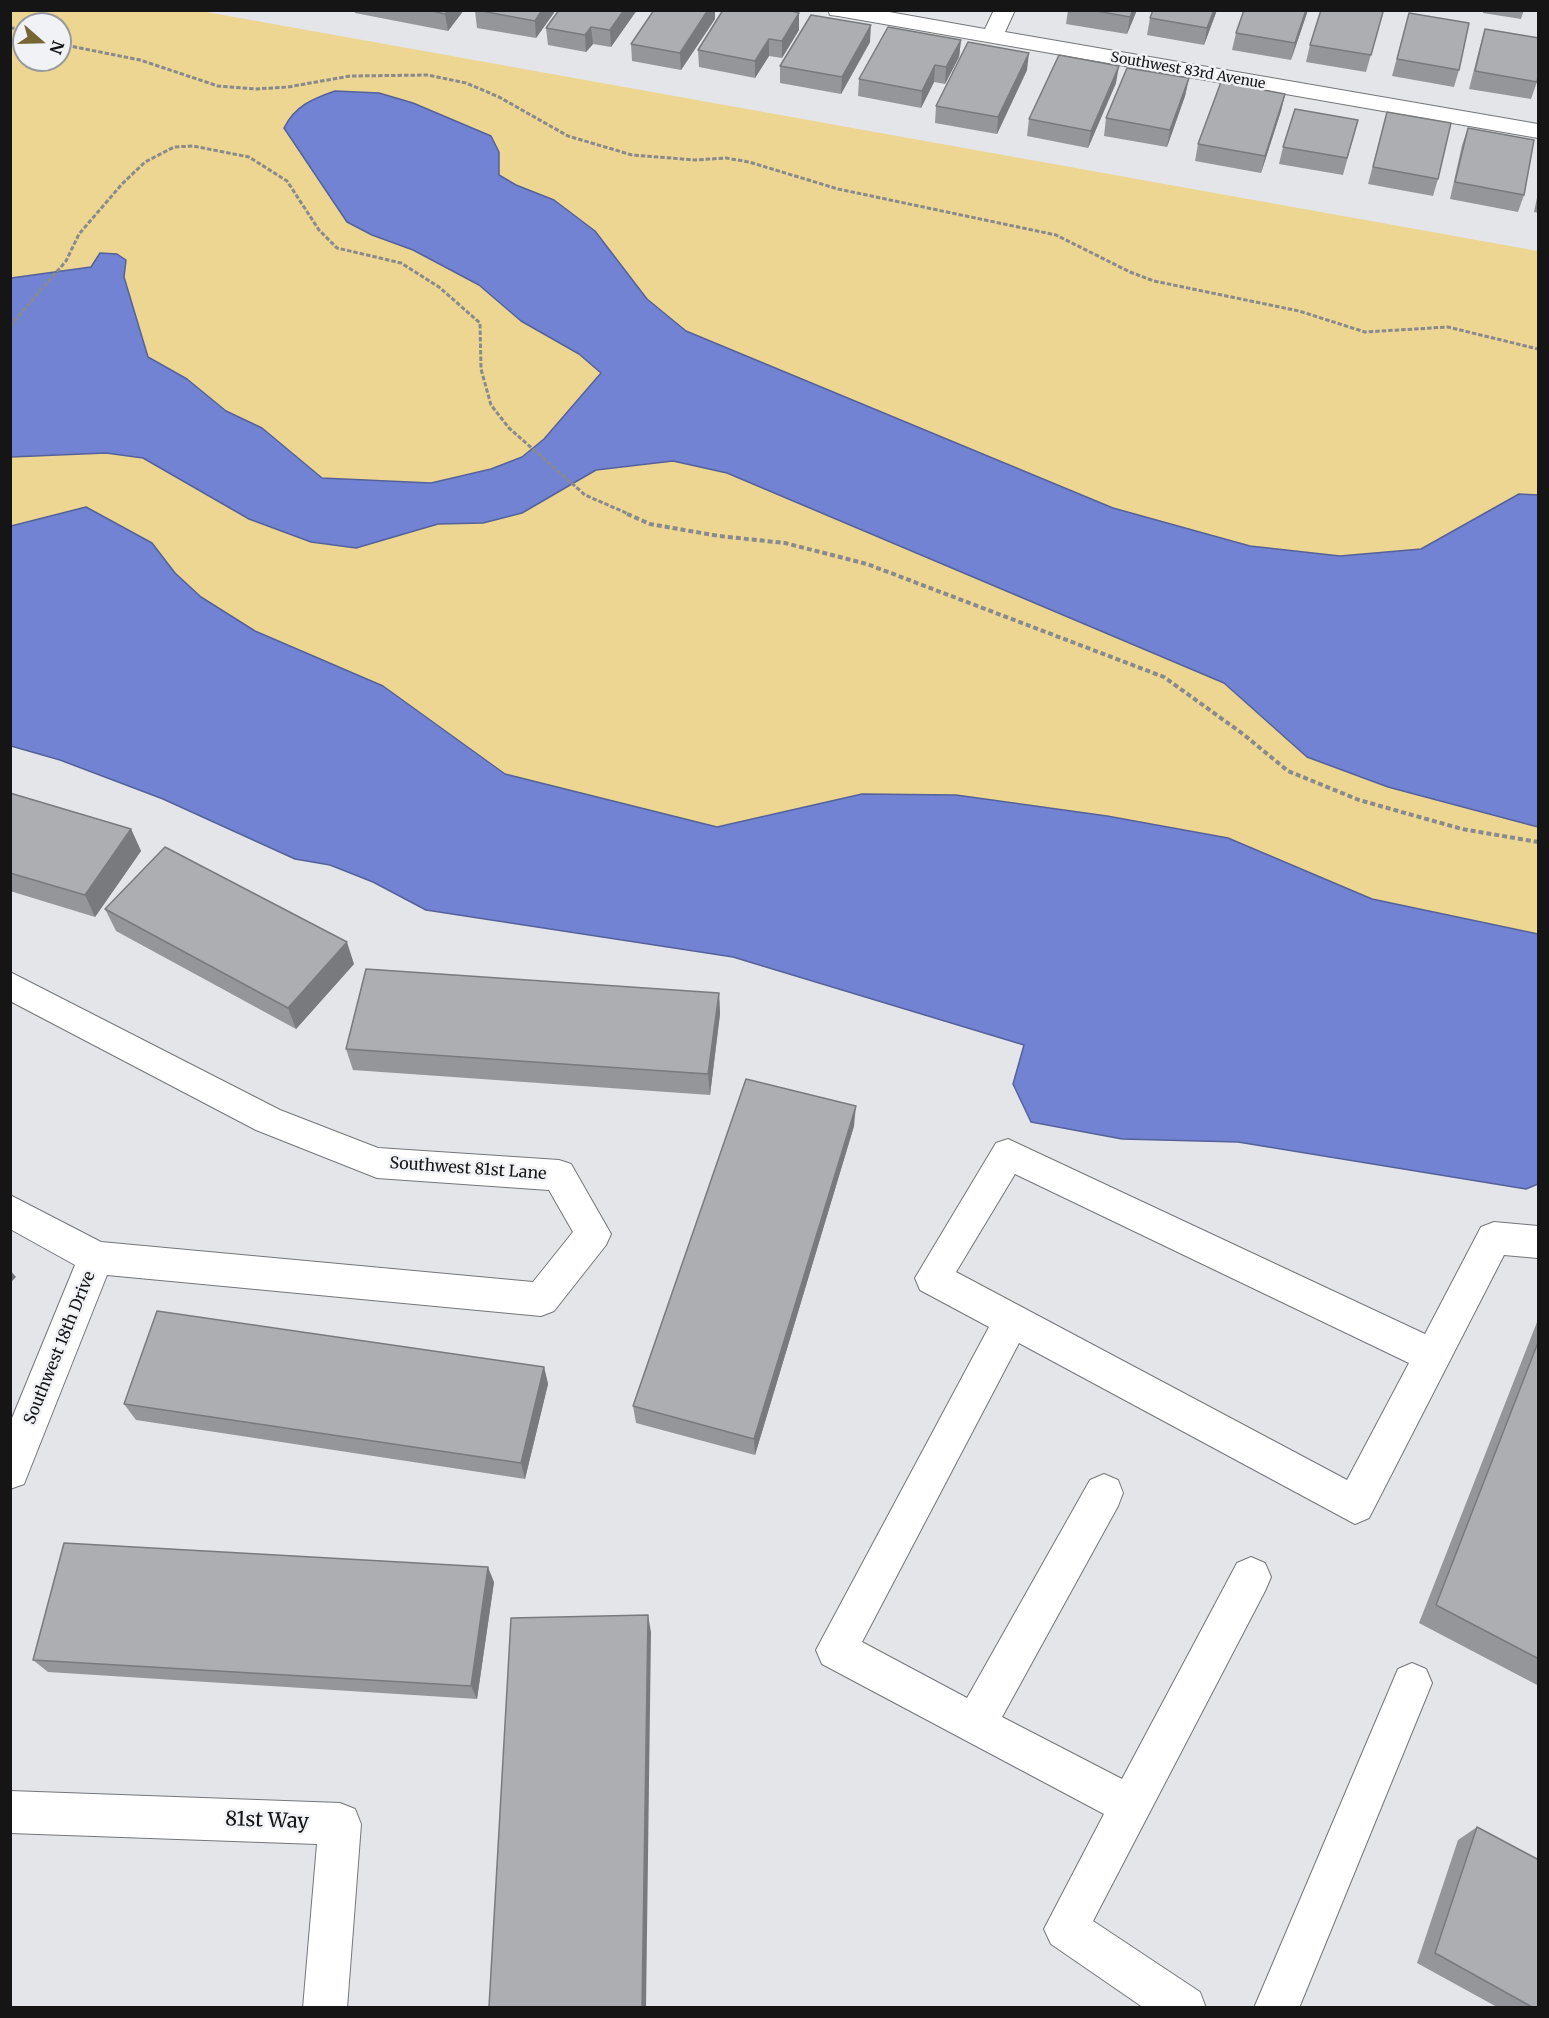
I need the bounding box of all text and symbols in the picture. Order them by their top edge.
north arrow [12,12,72,72]
text: N [45,38,69,57]
street label: Southwest 83rd Avenue [1109,49,1267,93]
street label: Southwest 81st Lane [389,1154,547,1184]
street label: Southwest 18th Drive [20,1269,100,1427]
street label: 81st Way [225,1808,309,1834]

